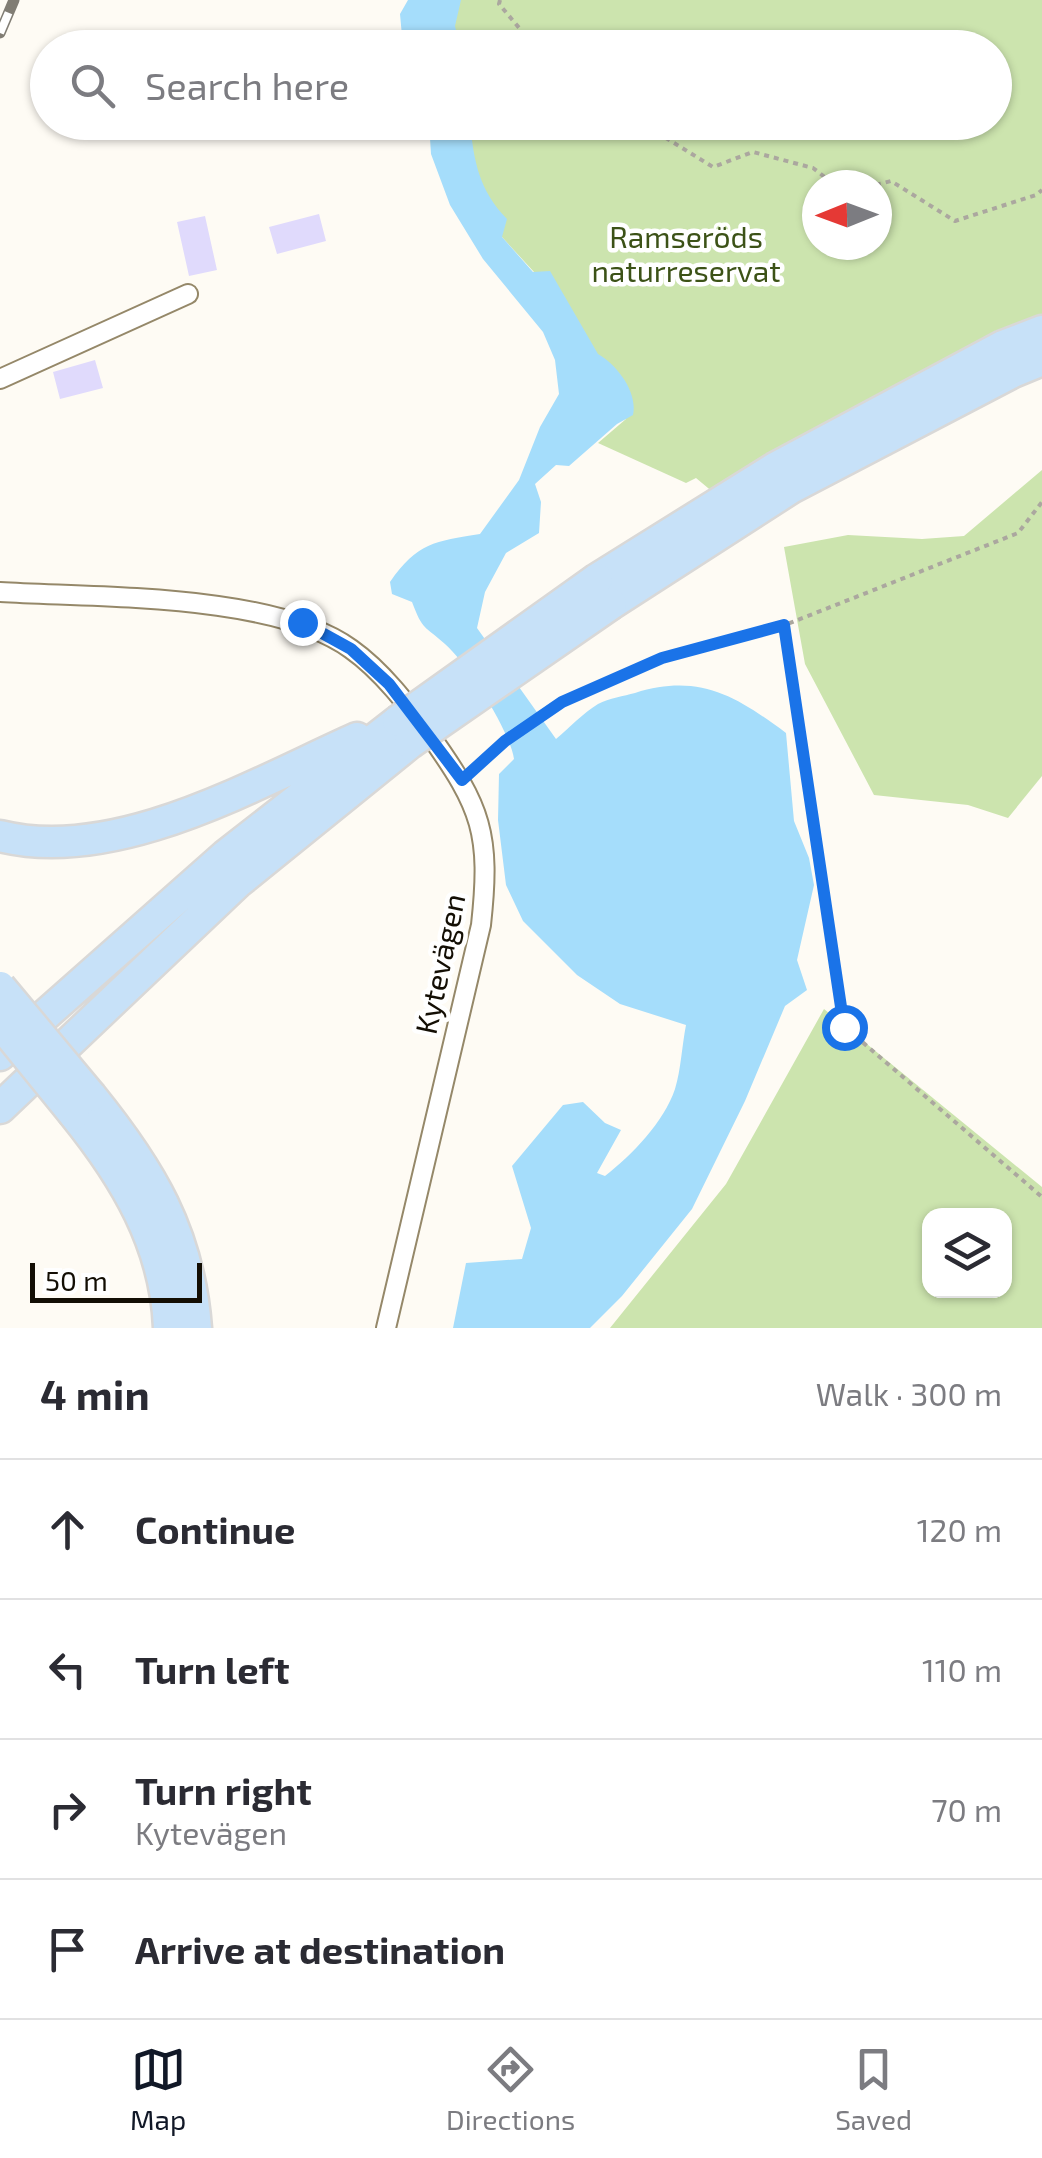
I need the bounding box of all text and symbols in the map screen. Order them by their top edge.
search box [30,30,1012,140]
icon: search [65,58,120,113]
text: Search here [145,62,349,108]
north arrow [802,170,892,260]
park label: Ramseröds naturreservat [591,218,781,288]
route end [280,600,326,646]
street label: Kytevägen [407,890,471,1037]
route start [822,1005,868,1051]
map controls [922,1208,1012,1298]
button: layers [922,1208,1012,1298]
scale bar [30,1258,202,1302]
text: 50 m [45,1263,108,1297]
text: 4 min [40,1368,150,1418]
text: Walk · 300 m [816,1374,1002,1412]
icon: ahead [40,1502,95,1557]
text: Continue [135,1506,295,1552]
text: 120 m [917,1510,1002,1548]
icon: left [40,1642,95,1697]
text: Turn left [135,1646,290,1692]
text: 110 m [922,1650,1002,1688]
text: Turn right [135,1767,312,1813]
icon: right [40,1782,95,1837]
text: 70 m [931,1790,1002,1828]
text: Kytevägen [135,1813,287,1851]
icon: arrive [40,1922,95,1977]
text: Arrive at destination [135,1926,505,1972]
tab: Map [130,2042,186,2136]
tab: Directions [446,2042,575,2136]
tab: Saved [835,2042,912,2136]

